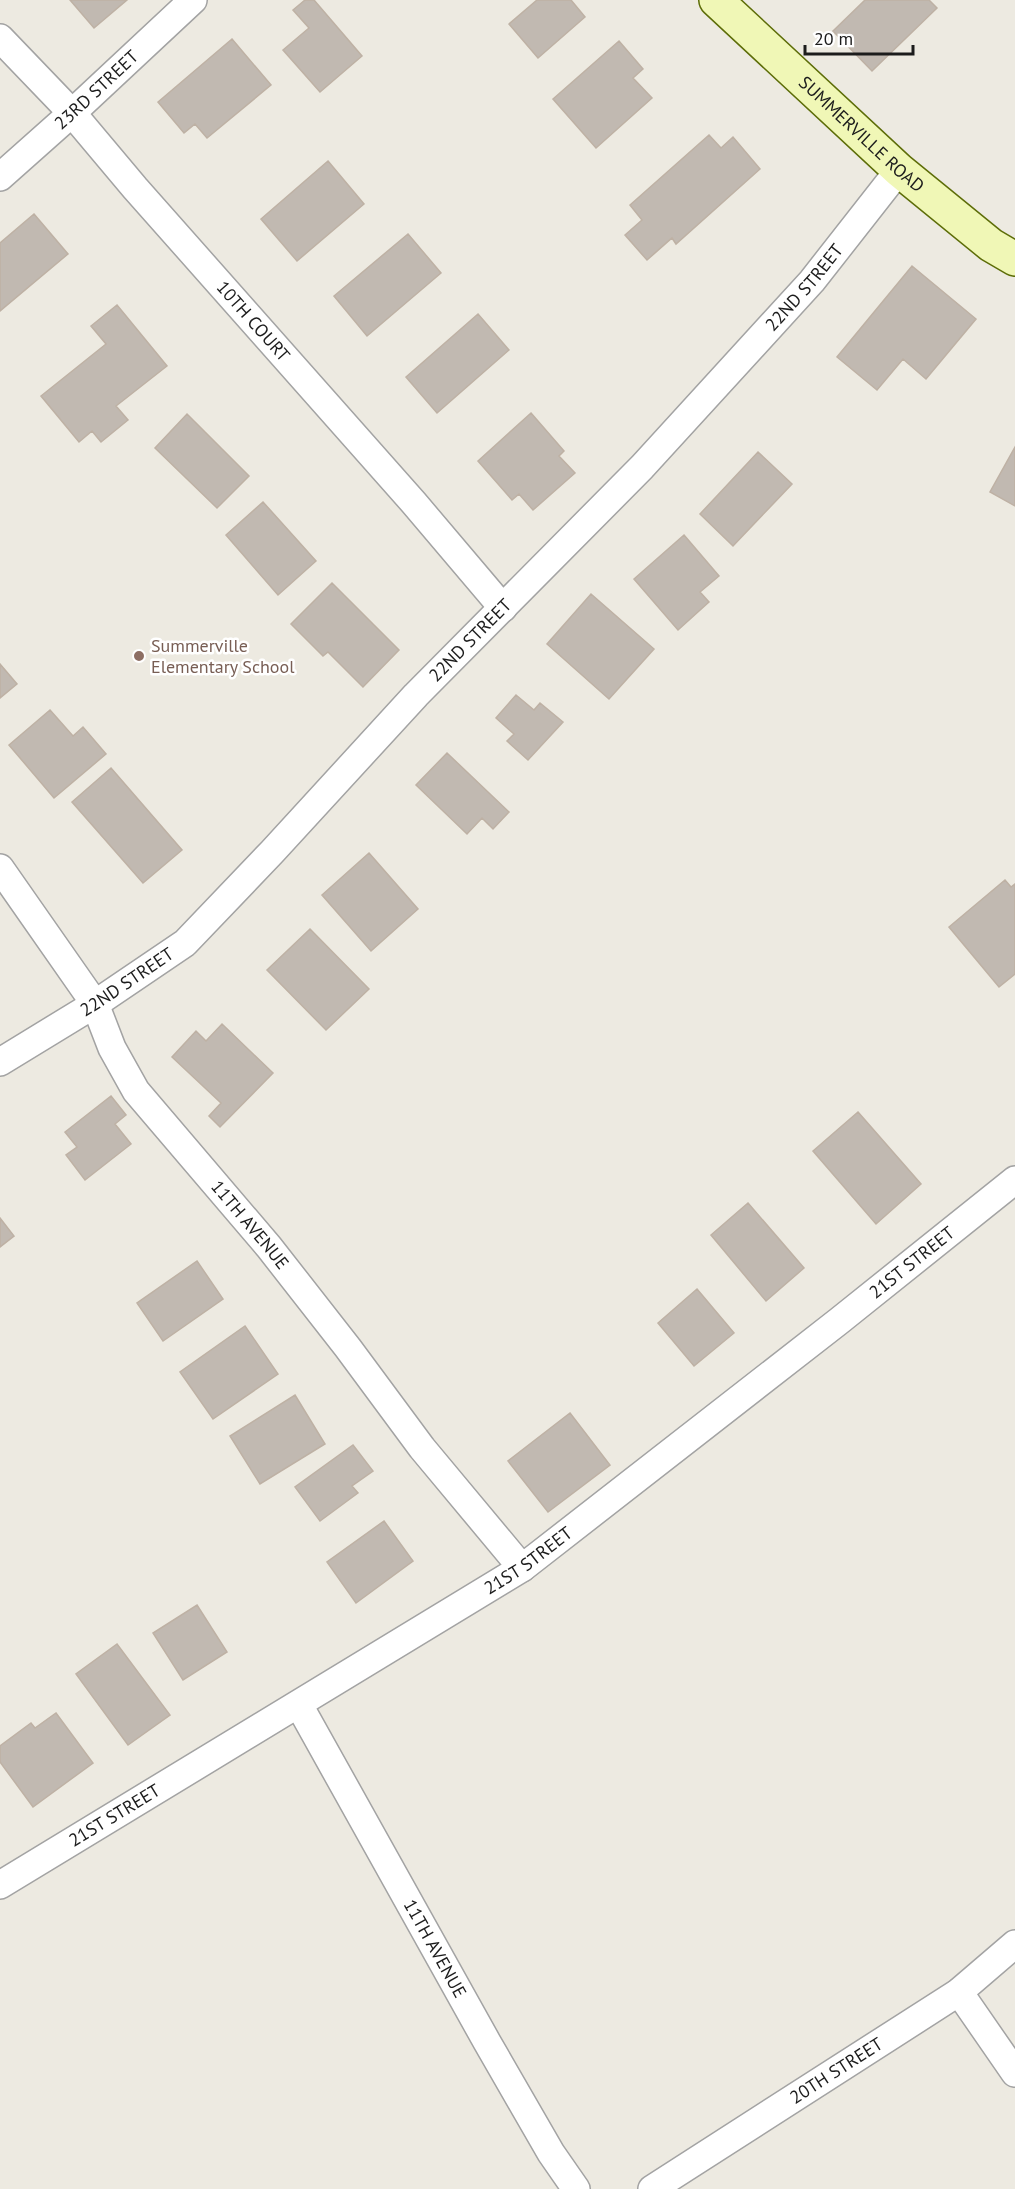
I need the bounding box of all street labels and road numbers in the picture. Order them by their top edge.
street label: 23RD STREET [49,45,143,134]
street label: SUMMERVILLE ROAD [794,71,929,197]
street label: 22ND STREET [760,239,848,336]
street label: 10TH COURT [212,276,295,366]
street label: 22ND STREET [424,594,516,686]
street label: 22ND STREET [76,942,178,1021]
street label: 11TH AVENUE [206,1175,294,1274]
street label: 21ST STREET [864,1221,959,1303]
street label: 21ST STREET [480,1521,577,1599]
street label: 21ST STREET [64,1778,164,1852]
street label: 11TH AVENUE [399,1895,472,2002]
street label: 20TH STREET [785,2032,887,2109]

